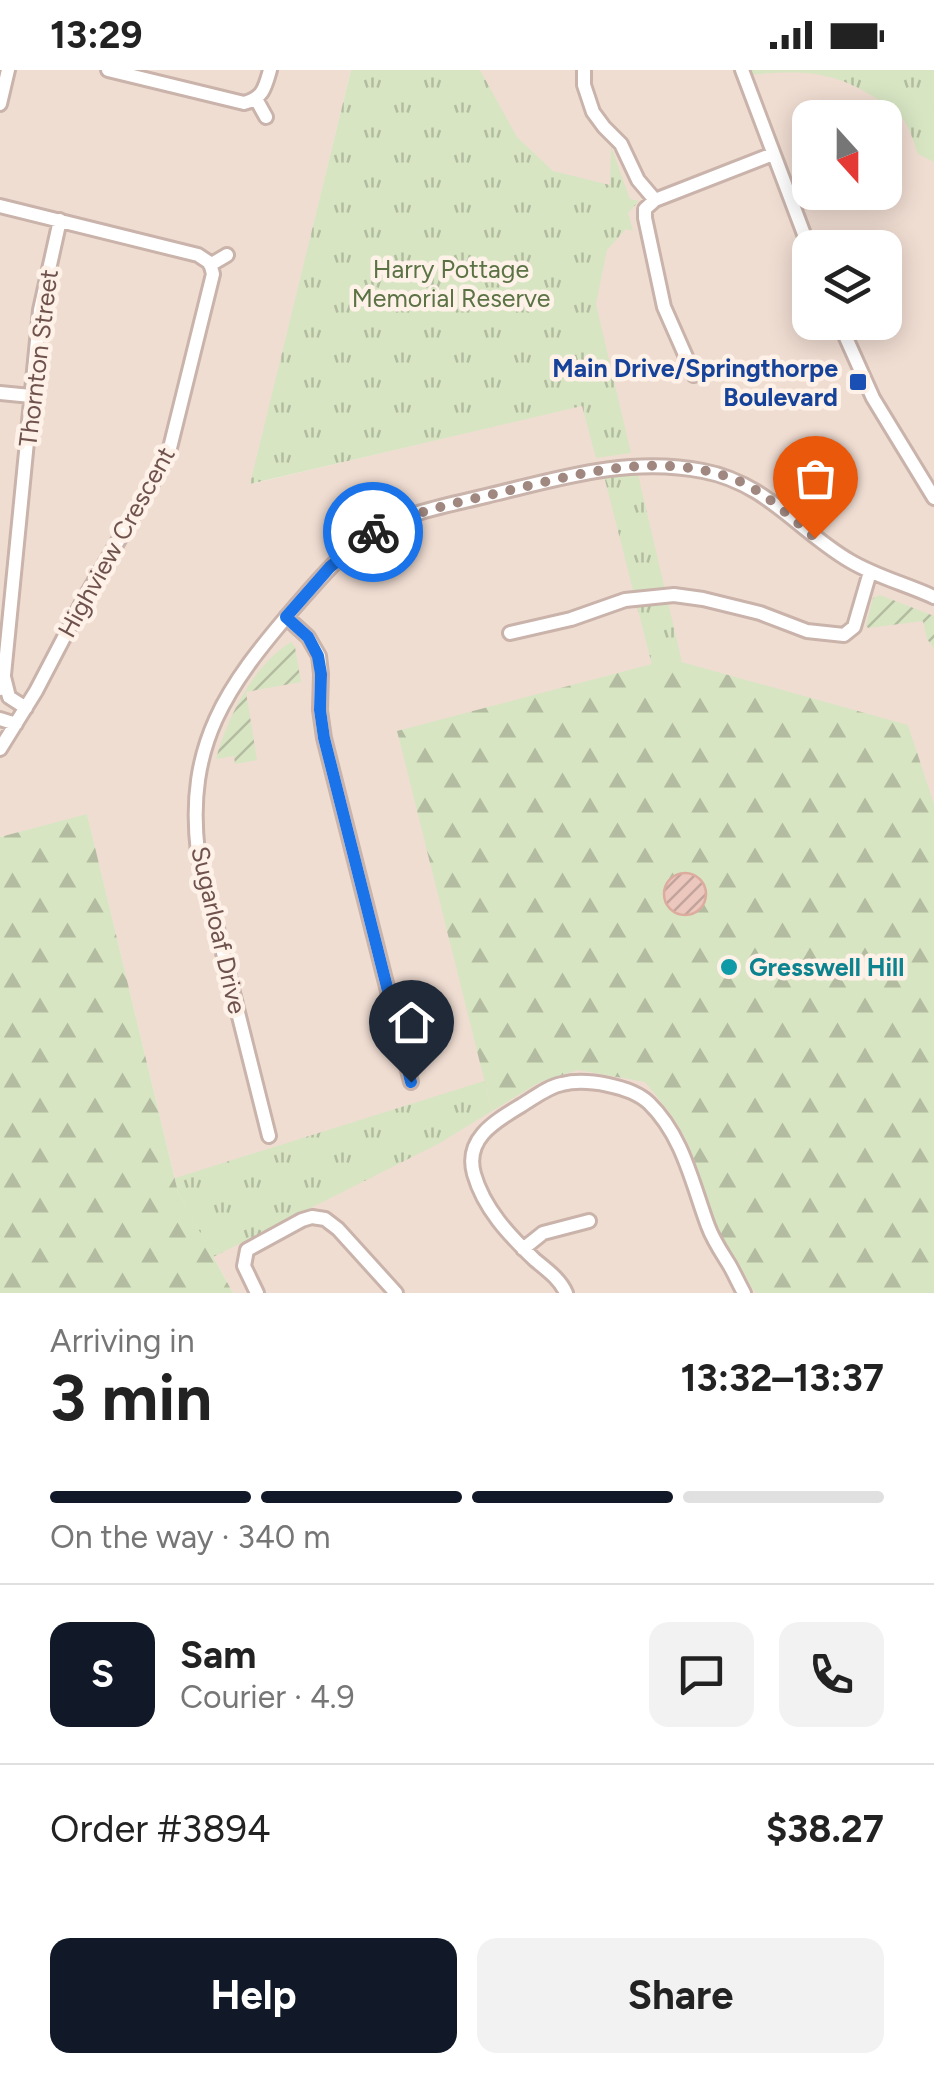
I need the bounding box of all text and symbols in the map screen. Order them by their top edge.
text: 13:29 [50,12,143,58]
north arrow [792,100,902,210]
map controls [792,100,902,340]
button: layers [792,230,902,340]
park label: Harry Pottage Memorial Reserve [352,254,550,313]
street label: Thornton Street [12,268,64,448]
place label: Main Drive/Springthorpe Boulevard [552,353,838,412]
marker: Main Drive/Springthorpe Boulevard [847,371,869,393]
pin [773,436,858,539]
street label: Highview Crescent [51,441,181,643]
icon: bag [788,451,843,506]
courier [323,482,423,582]
icon: bike [346,505,401,560]
street label: Sugarloaf Drive [185,843,253,1017]
place label: Gresswell Hill [749,952,904,982]
marker: Gresswell Hill [718,956,740,978]
pin [369,980,454,1083]
icon: home [384,995,439,1050]
text: Arriving in [50,1322,195,1360]
text: 13:32–13:37 [681,1355,884,1401]
text: 3 min [50,1358,212,1436]
text: On the way · 340 m [50,1518,330,1556]
button: chat [649,1622,754,1727]
button: phone [779,1622,884,1727]
text: Sam [180,1632,256,1678]
text: S [91,1651,114,1697]
text: Courier · 4.9 [180,1678,355,1716]
text: Order #3894 [50,1806,271,1852]
text: $38.27 [766,1806,884,1852]
button: Help [50,1938,457,2053]
button: Share [477,1938,884,2053]

